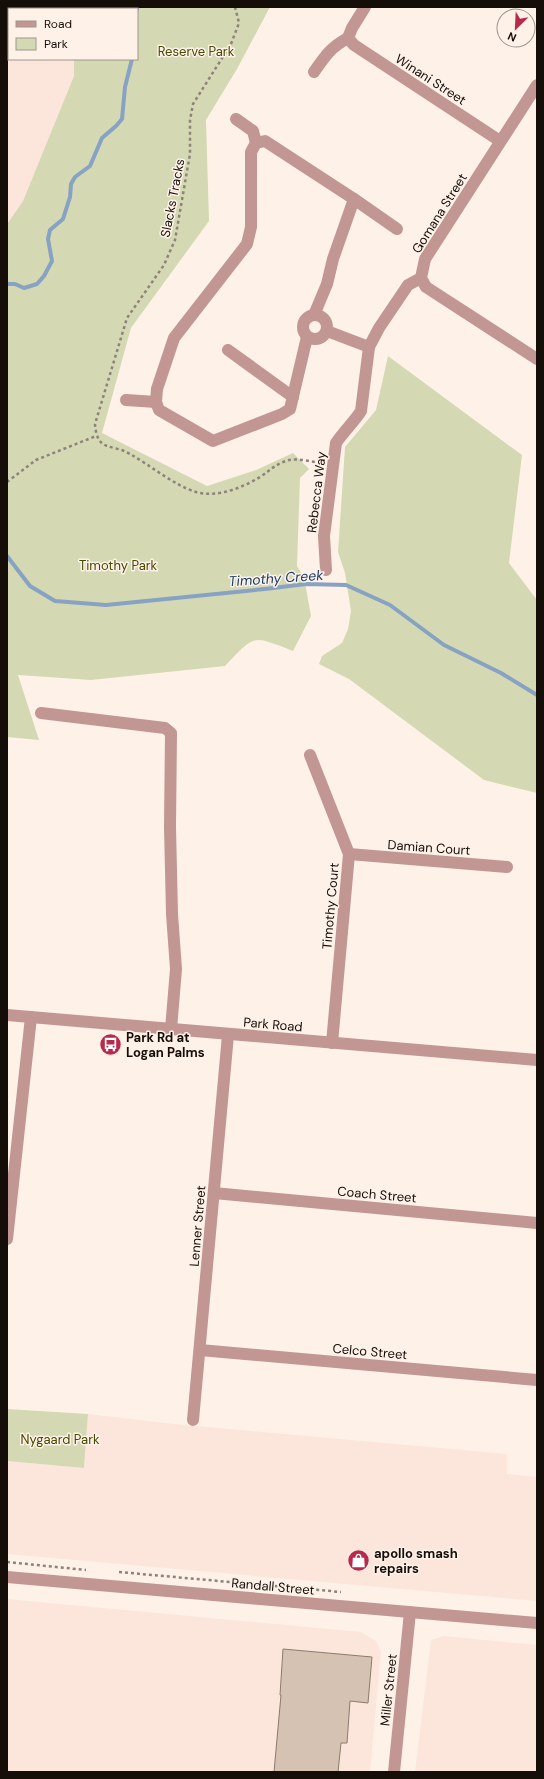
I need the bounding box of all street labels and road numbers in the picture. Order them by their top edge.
street label: Winani Street [392,50,469,109]
street label: Slacks Tracks [157,157,188,239]
street label: Gomana Street [408,170,471,256]
street label: Rebecca Way [303,450,330,534]
street label: Damian Court [387,836,471,859]
street label: Timothy Court [318,862,343,950]
street label: Park Road [243,1013,303,1036]
street label: Coach Street [337,1183,417,1206]
street label: Lenner Street [185,1185,210,1267]
street label: Celco Street [332,1340,408,1363]
street label: Randall Street [231,1574,315,1599]
street label: Miller Street [376,1653,401,1727]

